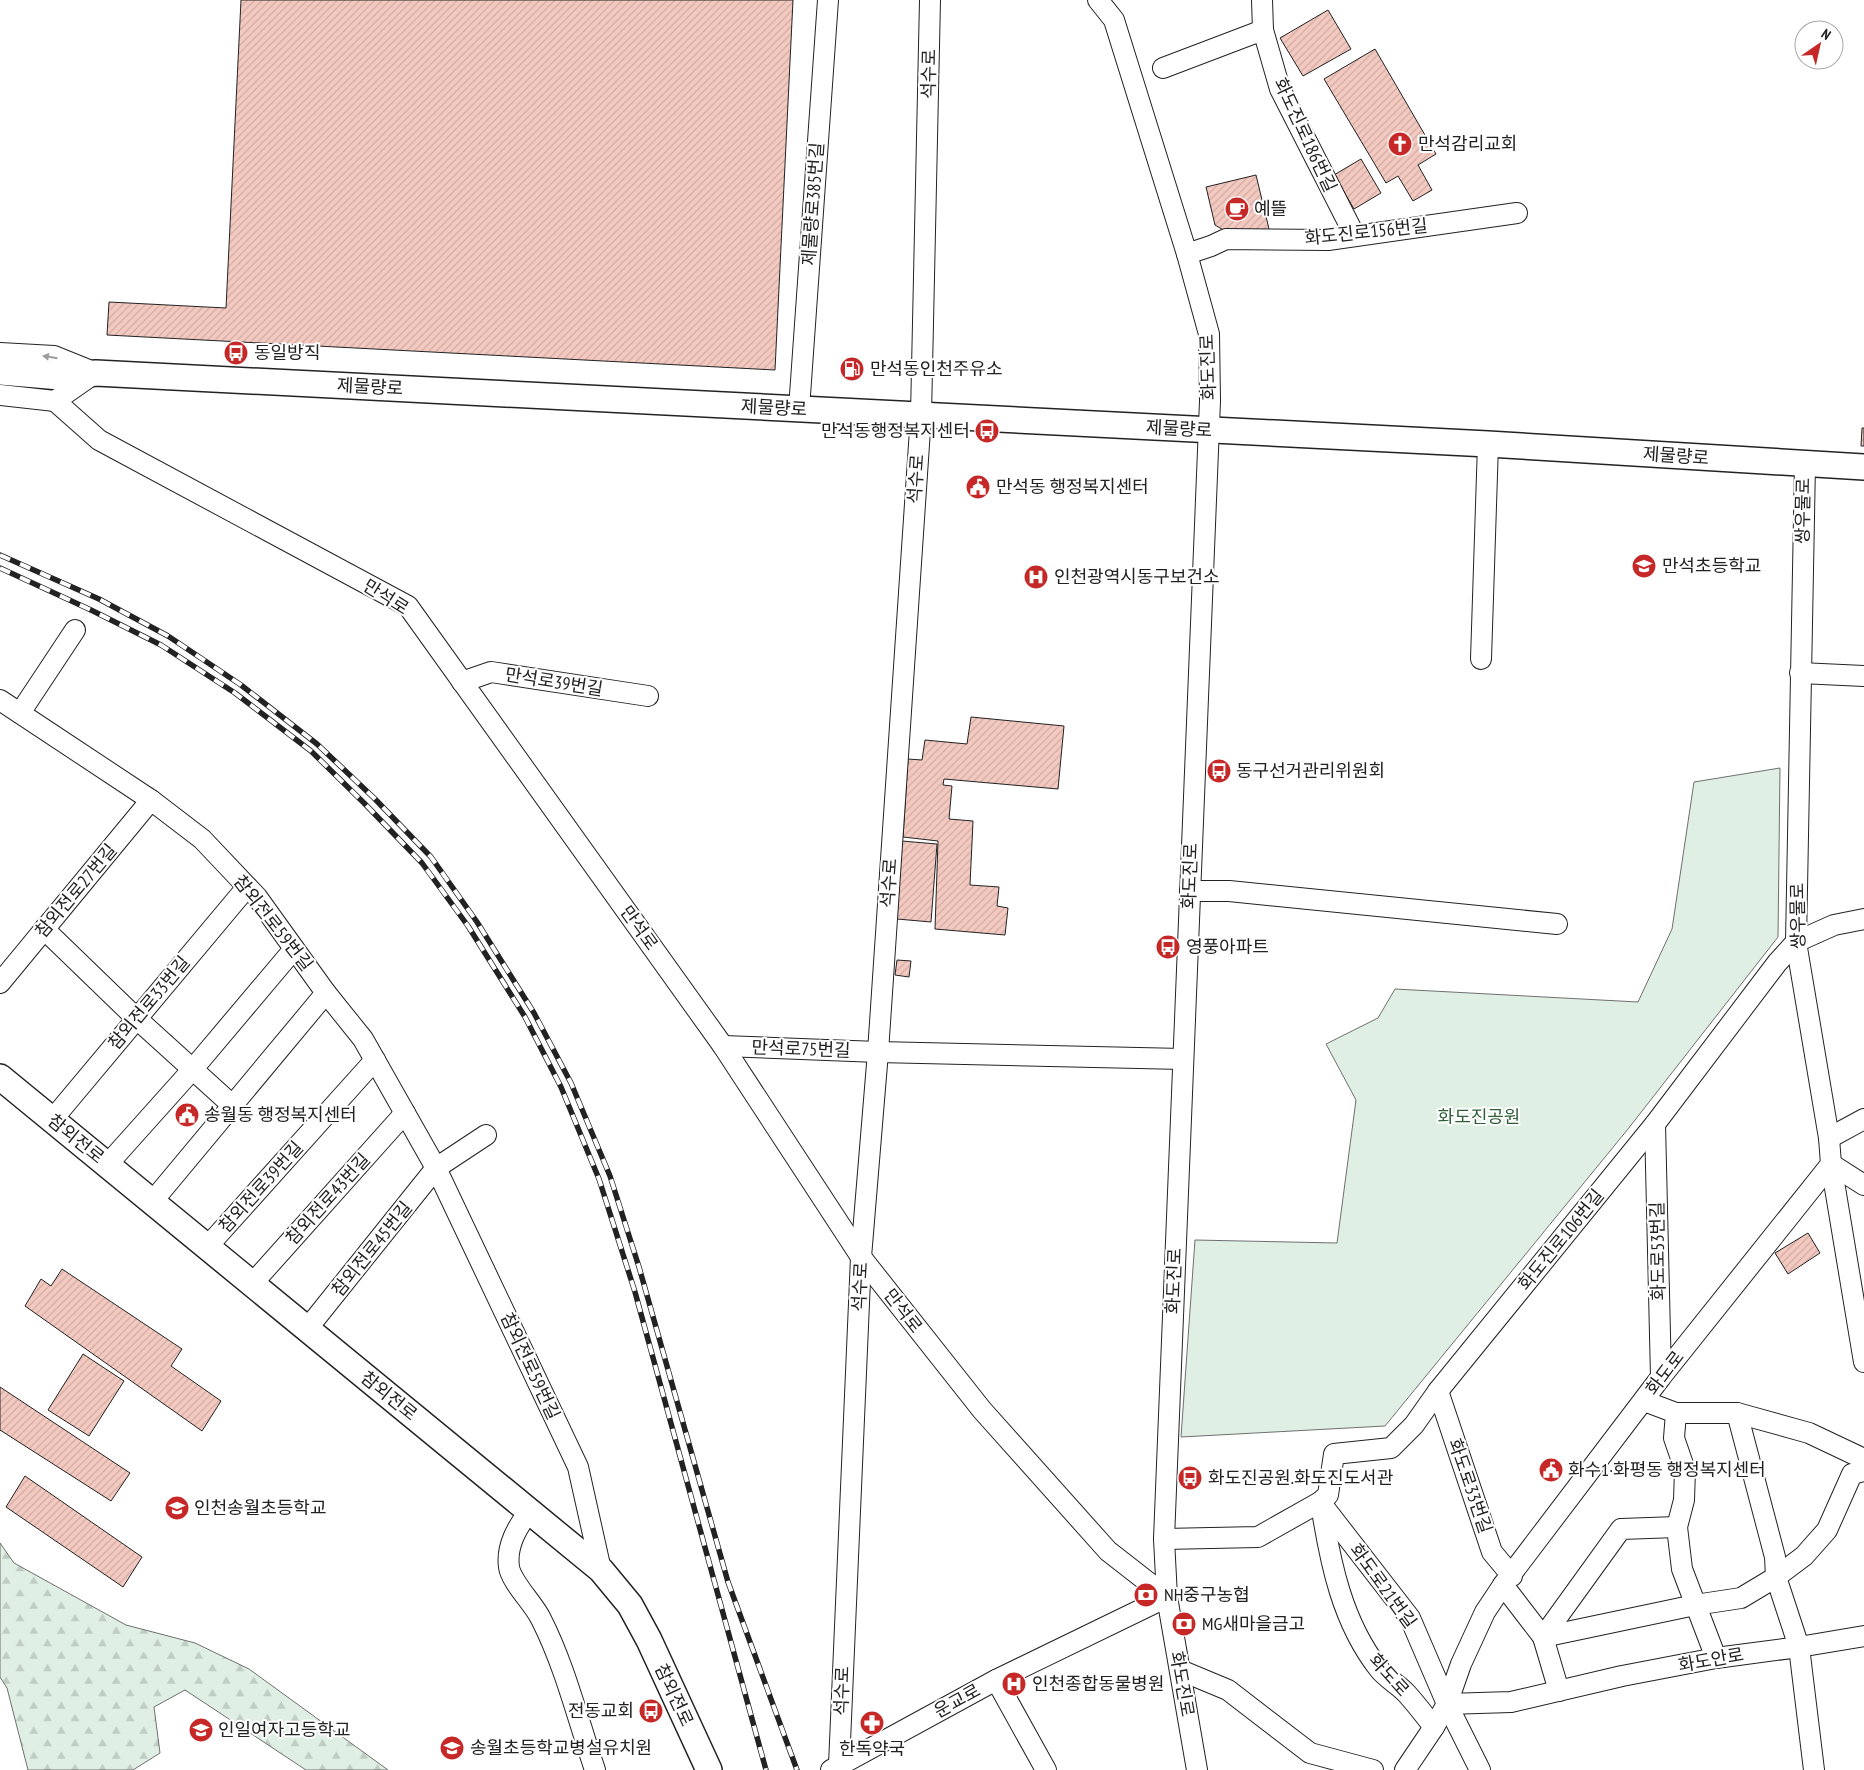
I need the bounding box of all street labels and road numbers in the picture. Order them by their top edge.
street label: 석수로 [917,49,940,99]
street label: 화도진로186번길 [1269,74,1342,196]
street label: 제물량로385번길 [797,141,828,266]
street label: 화도진로156번길 [1303,214,1429,249]
street label: 화도진로 [1195,334,1220,401]
street label: 제물량로 [336,373,404,400]
street label: 제물량로 [740,394,808,421]
street label: 제물량로 [1145,415,1213,442]
street label: 제물량로 [1642,442,1710,469]
street label: 석수로 [902,453,929,505]
street label: 쌍우물로 [1790,478,1815,544]
street label: 만석로 [359,574,413,619]
street label: 만석로39번길 [503,662,605,701]
street label: 참외전로27번길 [30,839,122,942]
street label: 화도진로 [1177,842,1202,909]
street label: 석수로 [875,857,902,909]
street label: 참외전로59번길 [229,870,318,975]
street label: 쌍우물로 [1785,883,1810,949]
street label: 만석로 [615,901,663,955]
street label: 참외전로33번길 [103,951,195,1054]
street label: 만석로75번길 [751,1035,851,1062]
street label: 참외전로 [43,1109,109,1168]
street label: 참외전로39번길 [213,1136,308,1237]
street label: 참외전로43번길 [280,1148,375,1249]
street label: 화도진로106번길 [1513,1184,1608,1295]
street label: 참외전로45번길 [326,1197,417,1301]
street label: 화도로53번길 [1645,1201,1670,1301]
street label: 화도진로 [1161,1247,1186,1314]
street label: 석수로 [847,1262,872,1312]
street label: 만석로 [879,1284,928,1337]
street label: 참외전로59번길 [496,1309,565,1423]
street label: 화도로 [1640,1346,1689,1399]
street label: 참외전로 [356,1366,422,1425]
street label: 화도로33번길 [1443,1435,1497,1536]
street label: 화도로21번길 [1345,1539,1422,1633]
street label: 화도안로 [1676,1642,1746,1677]
street label: 화도진로 [1165,1649,1200,1719]
street label: 화도로 [1364,1649,1415,1701]
street label: 참외전로 [650,1660,699,1730]
street label: 석수로 [829,1666,854,1716]
street label: 운교로 [929,1678,984,1723]

